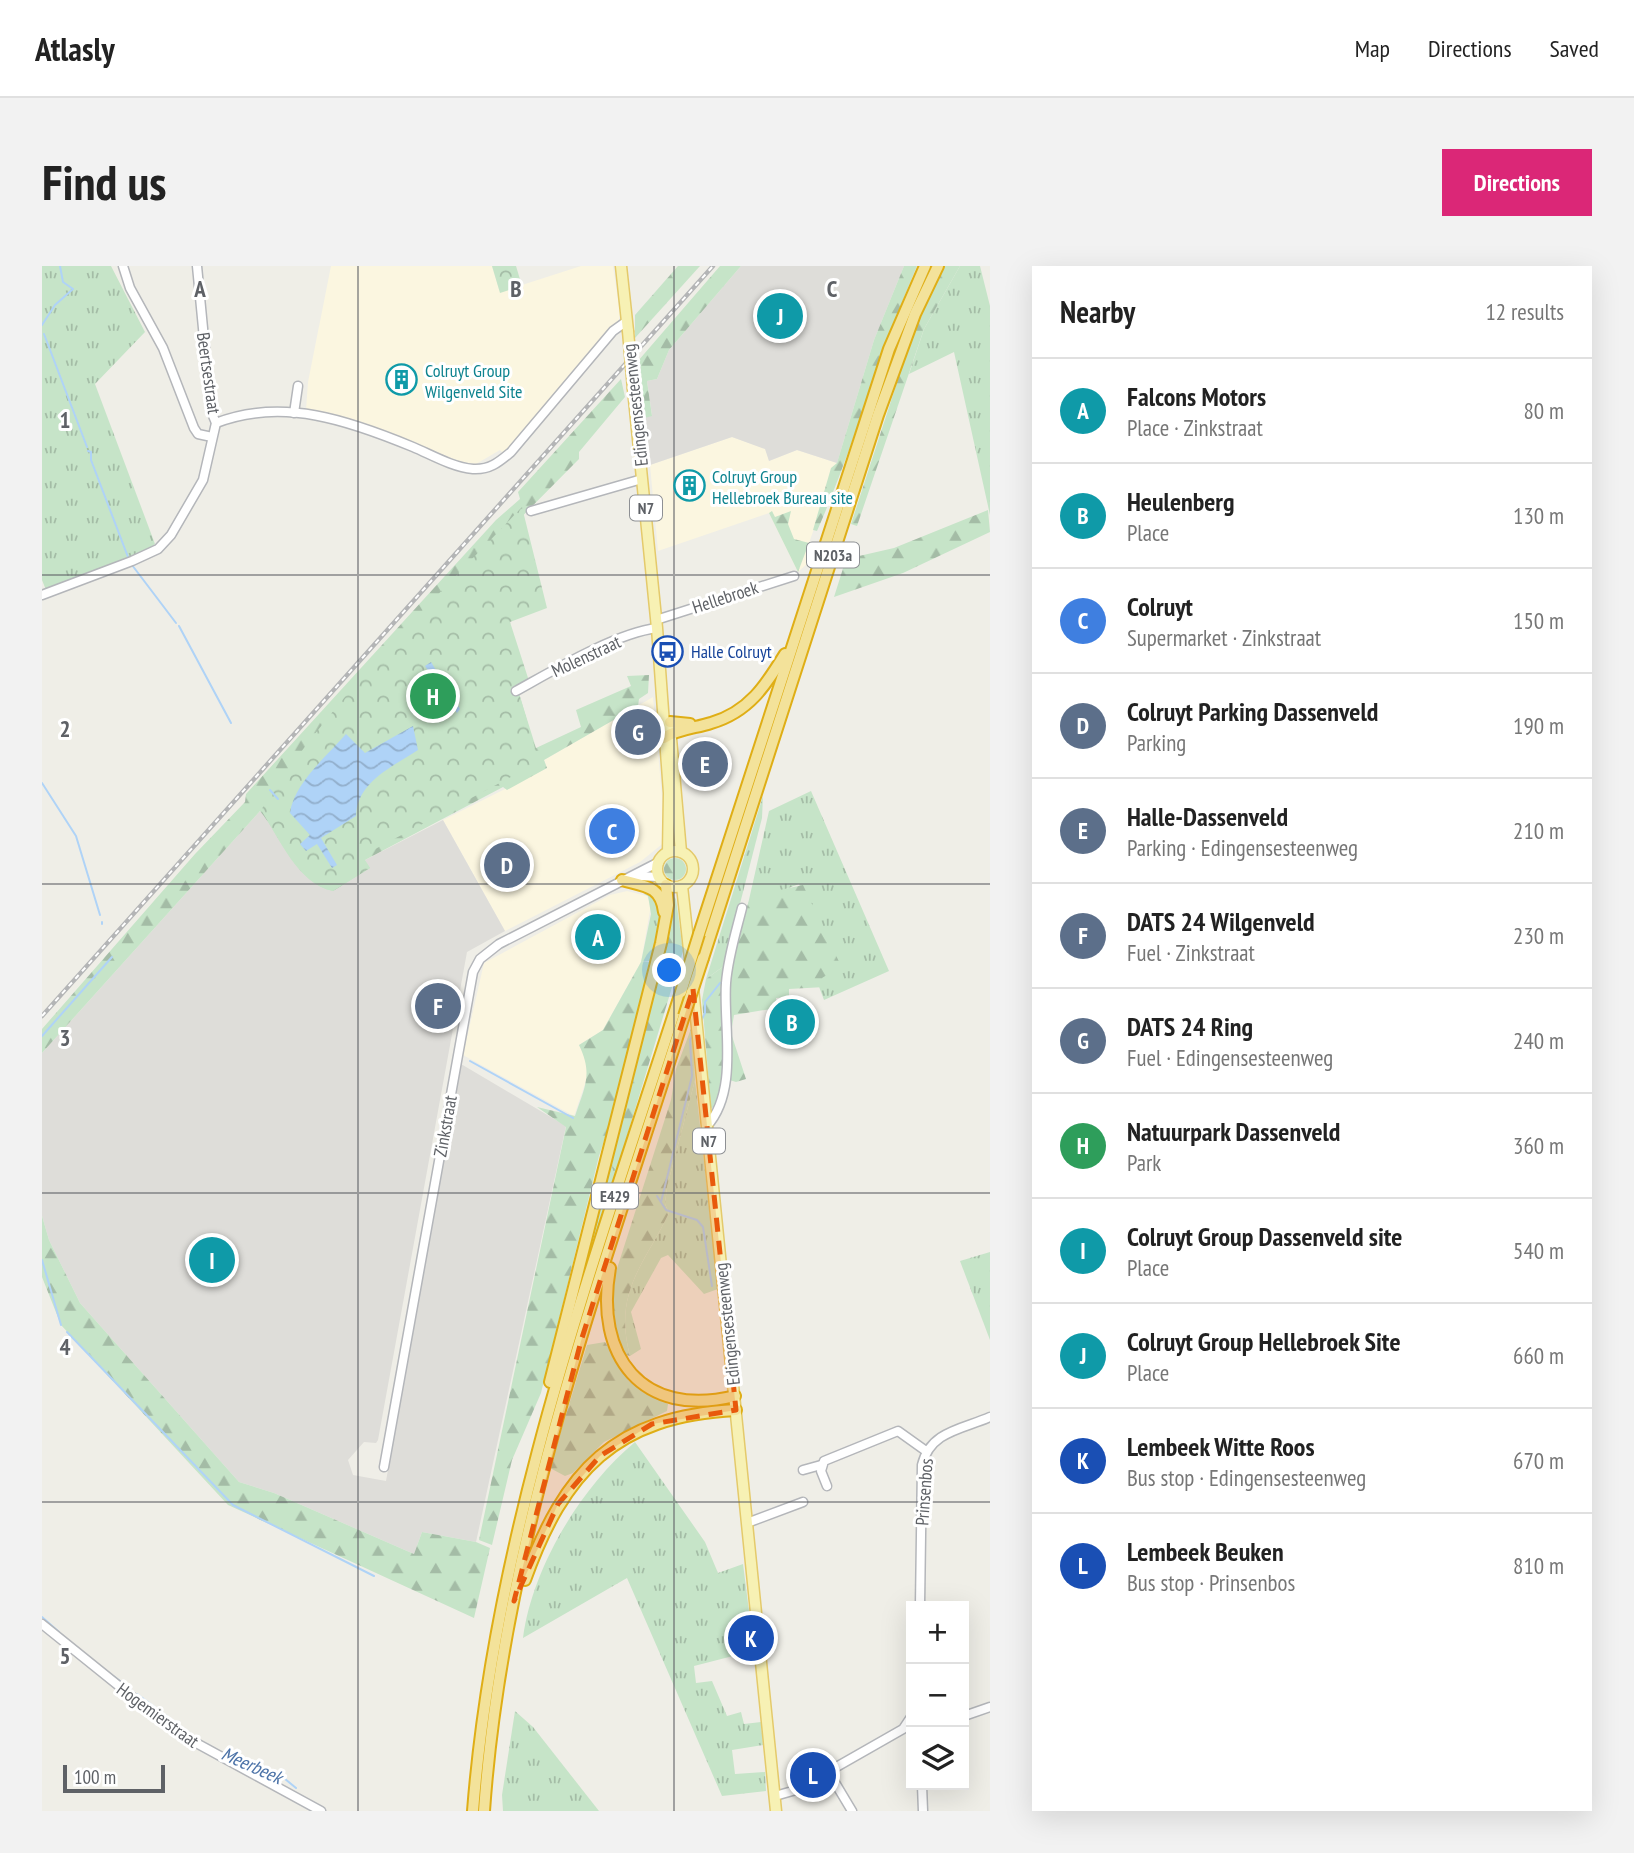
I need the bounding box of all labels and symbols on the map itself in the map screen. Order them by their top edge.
text: A [193,274,206,303]
text: B [510,274,522,303]
text: C [827,274,838,303]
pin: J [757,290,803,342]
street label: Beertsestraat [192,331,226,415]
street label: Edingensesteenweg [617,343,653,467]
place label: Colruyt Group Wilgenveld Site [425,359,522,403]
building icon: Colruyt Group Wilgenveld Site [385,363,419,397]
text: 1 [60,405,71,434]
place label: Colruyt Group Hellebroek Bureau site [712,465,853,509]
building icon: Colruyt Group Hellebroek Bureau site [672,469,706,503]
road number: N7 [630,496,662,520]
road number: N203a [807,542,859,568]
street label: Hellebroek [689,576,761,618]
street label: Molenstraat [548,630,624,682]
bus stop icon: Halle Colruyt [651,634,685,668]
place label: Halle Colruyt [691,640,772,663]
pin: H [410,670,456,722]
pin: G [615,706,661,758]
text: 2 [60,714,71,743]
pin: E [682,738,728,790]
pin: C [589,805,635,857]
pin: D [484,839,530,891]
pin: A [575,911,621,963]
your location [652,953,686,987]
pin: F [415,980,461,1032]
pin: B [769,996,815,1048]
text: 3 [60,1023,71,1052]
street label: Zinkstraat [428,1093,462,1159]
road number: N7 [693,1128,725,1154]
road number: E429 [592,1184,638,1208]
pin: I [189,1234,235,1286]
street label: Edingensesteenweg [709,1262,745,1386]
text: 4 [60,1332,71,1361]
street label: Prinsenbos [910,1458,938,1526]
pin: K [728,1612,774,1664]
text: 5 [60,1641,71,1670]
street label: Hogemierstraat [112,1677,204,1753]
water label: Meerbeek [218,1741,289,1790]
pin: L [790,1749,836,1801]
scale bar [63,1762,164,1794]

